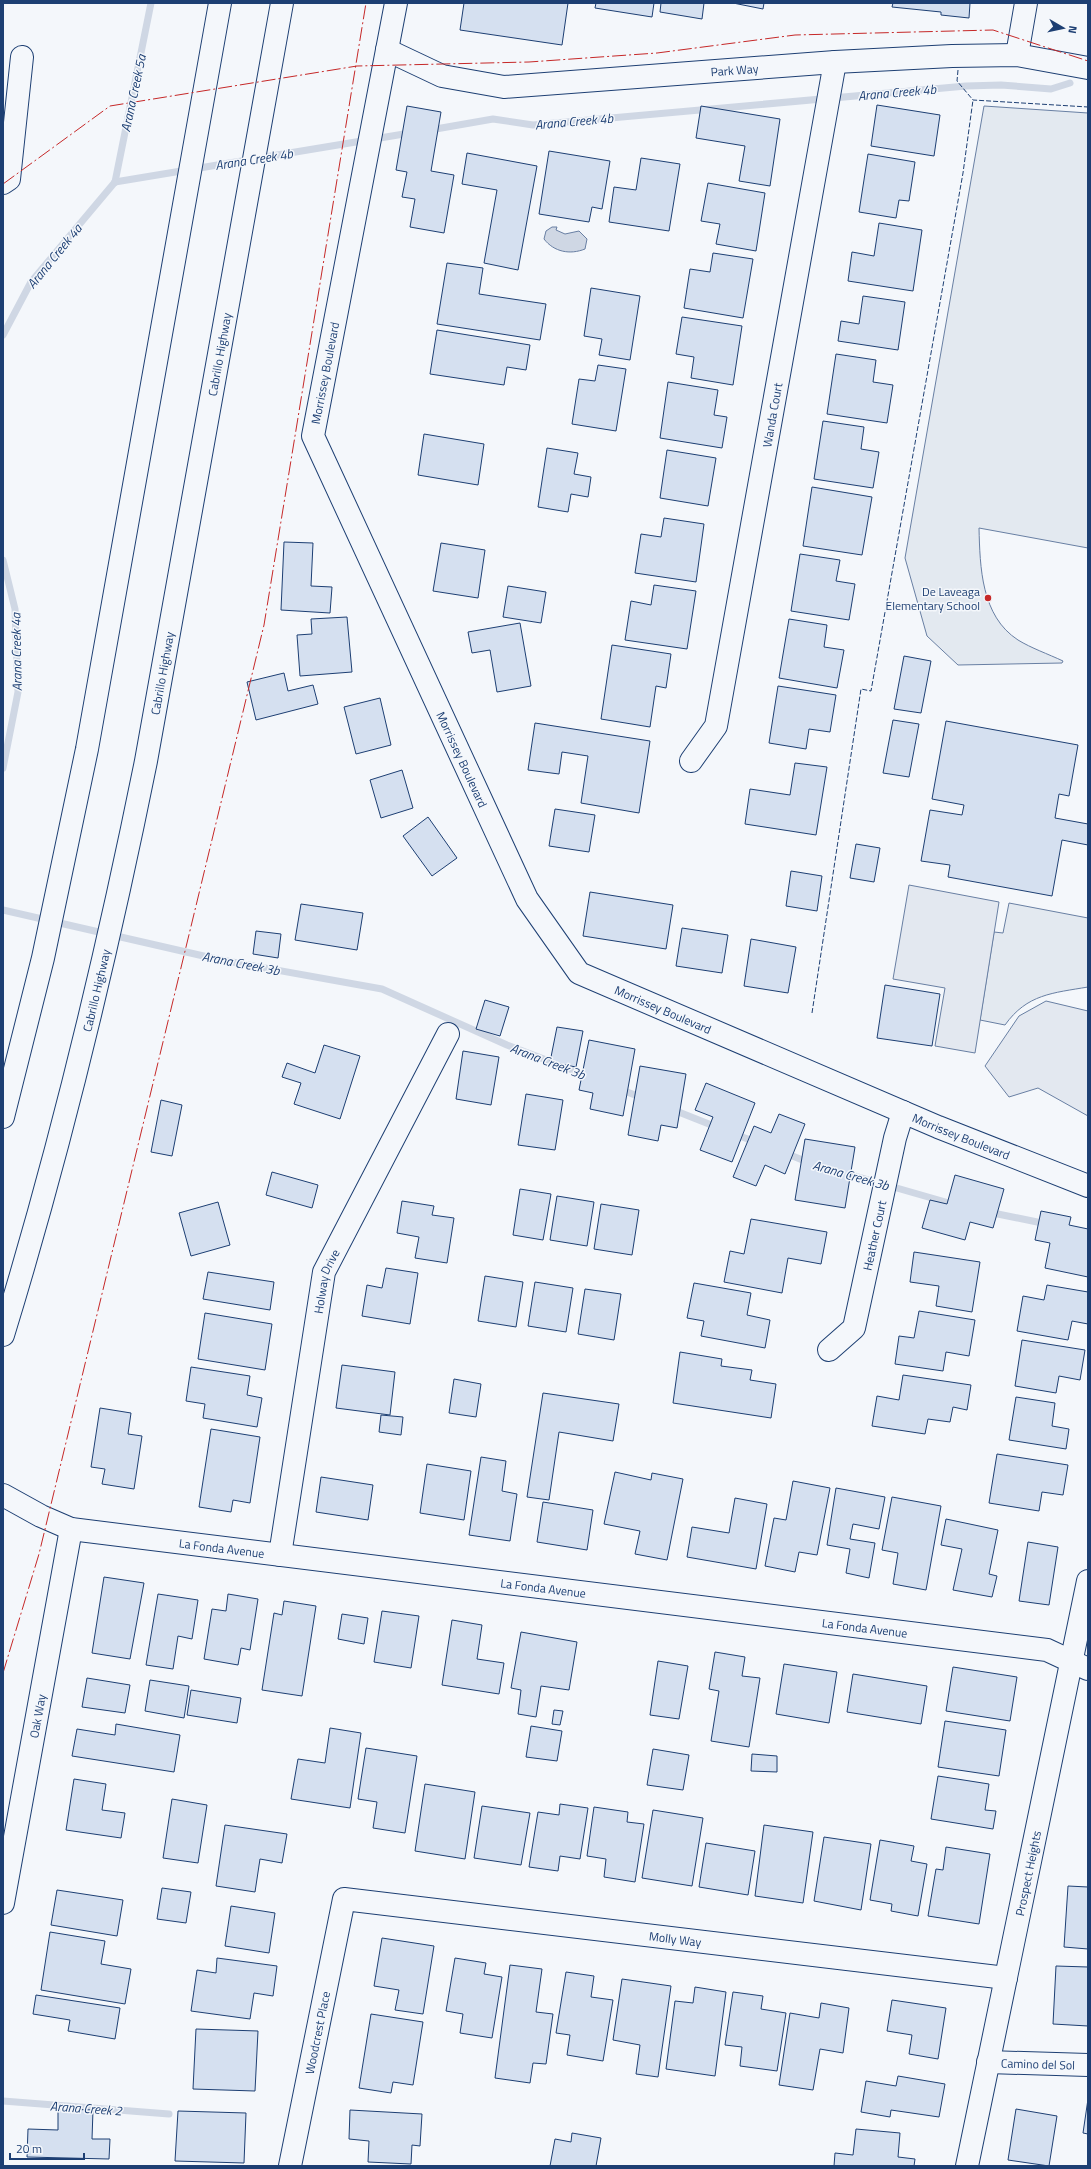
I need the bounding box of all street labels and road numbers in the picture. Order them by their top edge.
street label: Park Way [710,58,759,81]
street label: Cabrillo Highway [202,311,236,397]
street label: Morrissey Boulevard [306,320,344,426]
street label: Wanda Court [757,380,787,449]
street label: Cabrillo Highway [145,630,179,716]
street label: Morrissey Boulevard [432,708,493,810]
street label: Cabrillo Highway [77,947,115,1034]
street label: Morrissey Boulevard [612,980,715,1038]
street label: Morrissey Boulevard [909,1108,1013,1164]
street label: Heather Court [857,1198,891,1272]
street label: Holway Drive [308,1245,344,1315]
street label: La Fonda Avenue [178,1533,266,1562]
street label: La Fonda Avenue [499,1573,587,1602]
street label: La Fonda Avenue [821,1613,909,1642]
street label: Oak Way [24,1692,50,1740]
street label: Prospect Heights [1009,1828,1046,1918]
street label: Molly Way [648,1926,703,1951]
street label: Woodcrest Place [299,1989,335,2076]
street label: Camino del Sol [1001,2053,1075,2074]

